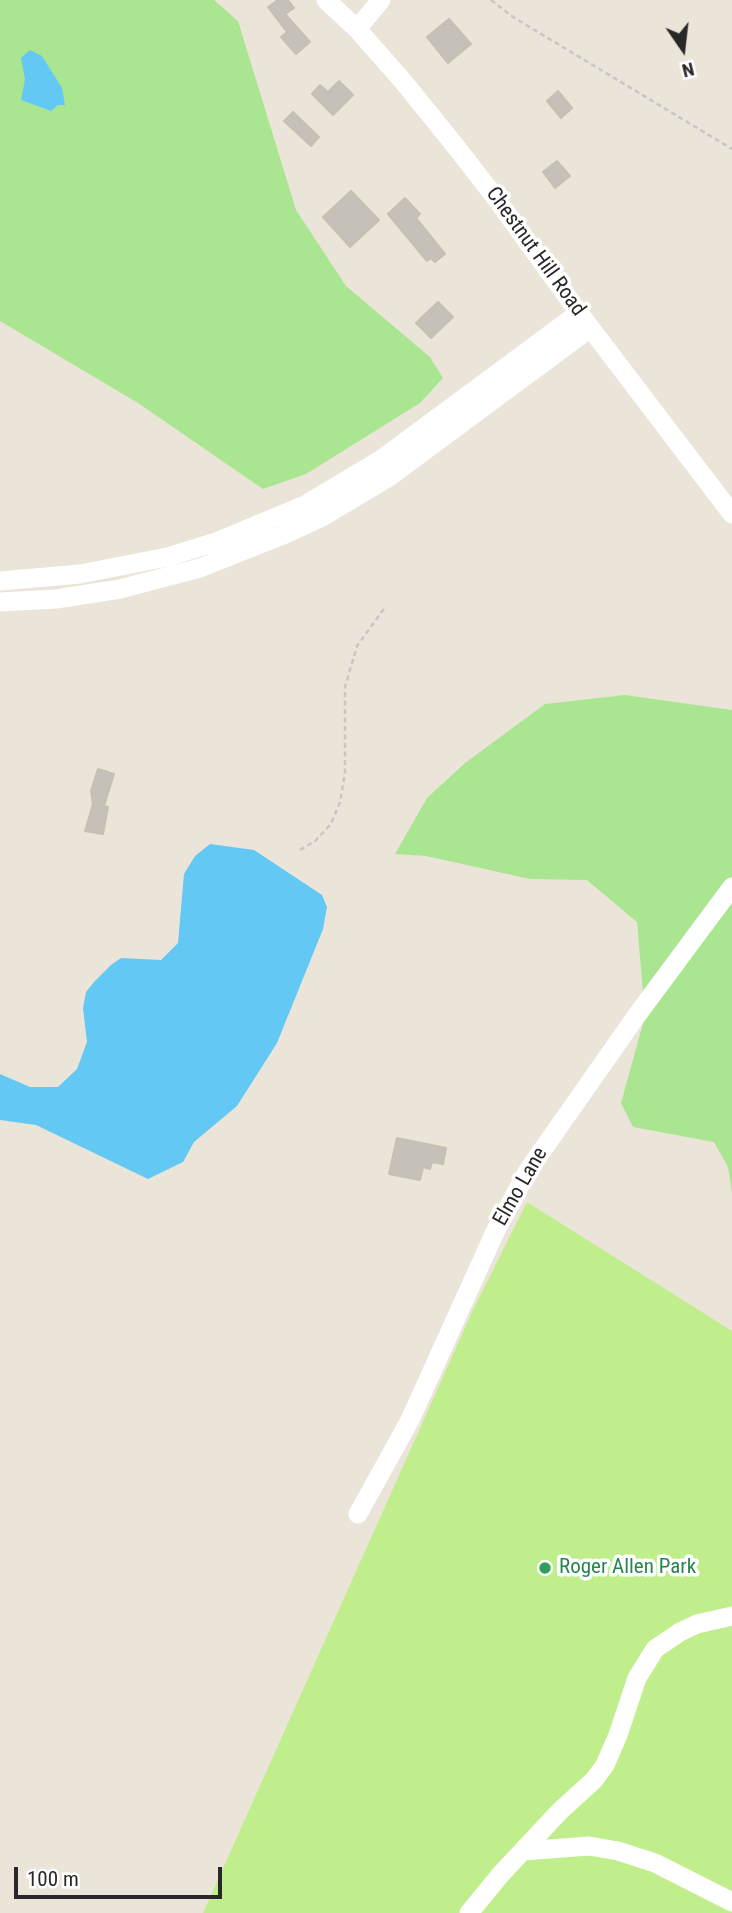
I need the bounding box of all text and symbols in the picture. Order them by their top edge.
north arrow [648,14,718,84]
text: N [680,57,697,82]
street label: Chestnut Hill Road [480,183,590,321]
street label: Elmo Lane [488,1143,554,1231]
place label: Roger Allen Park [559,1555,696,1581]
marker: Roger Allen Park [537,1560,553,1576]
scale bar [18,1854,226,1898]
text: 100 m [27,1867,79,1891]

